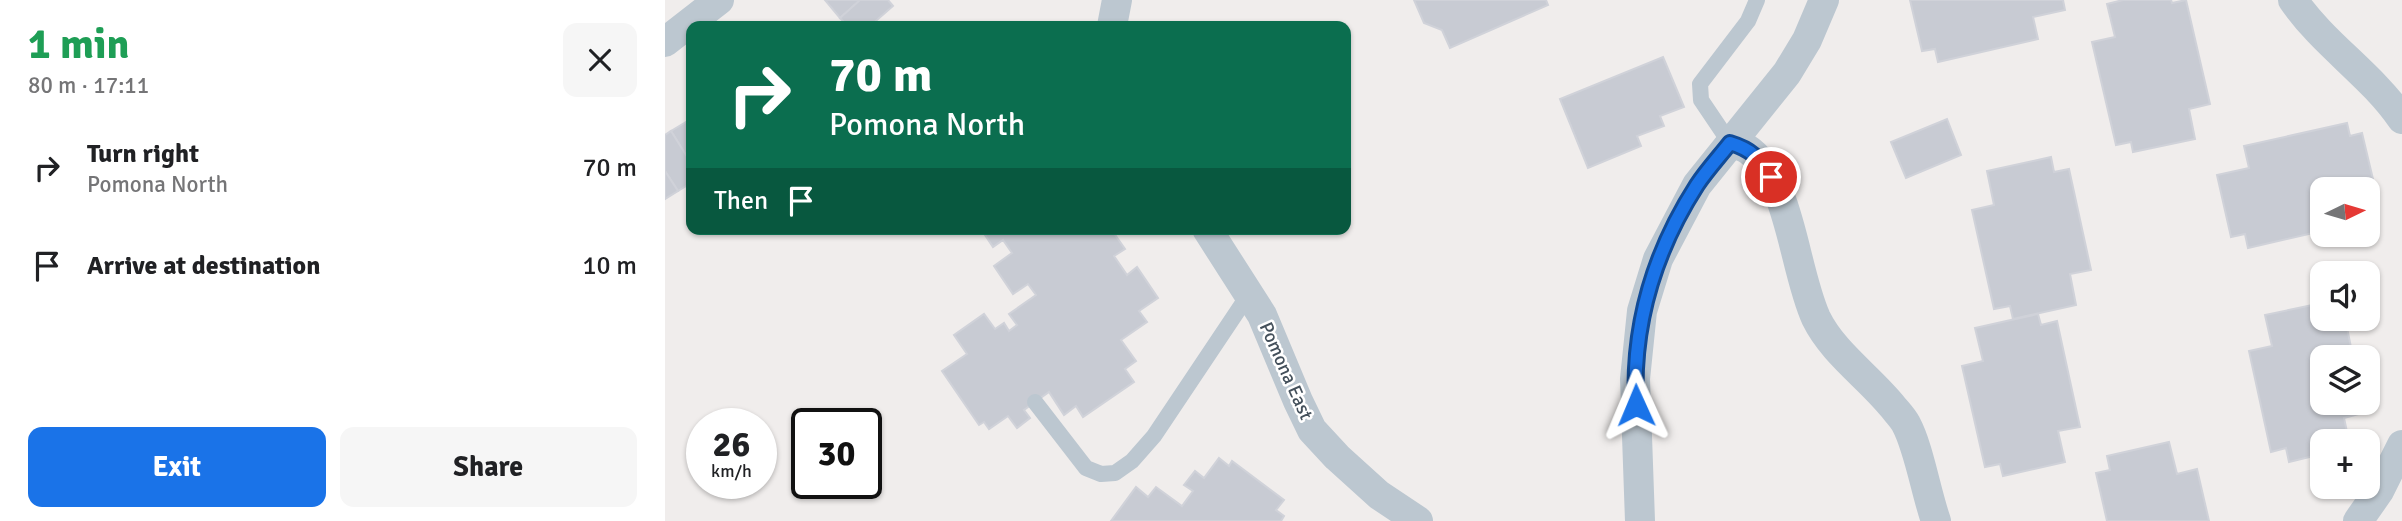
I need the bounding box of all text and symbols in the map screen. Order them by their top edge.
text: 1 min [28,19,129,70]
button: close [563,23,637,97]
text: 70 m [829,45,932,105]
icon: right [714,49,805,140]
text: 80 m · 17:11 [28,71,149,100]
text: Pomona North [829,105,1025,144]
text: Turn right [87,138,199,170]
pin [1741,147,1801,207]
icon: right [28,149,66,187]
text: 70 m [582,152,637,184]
icon: arrive [1752,158,1790,196]
text: Pomona North [87,170,228,199]
north arrow [2310,177,2380,247]
map controls [2310,177,2380,499]
icon: arrive [782,182,820,220]
text: Then [714,185,768,217]
icon: arrive [28,247,66,285]
text: Arrive at destination [87,250,320,282]
text: 10 m [582,250,637,282]
button: sound [2310,261,2380,331]
street label: Pomona East [1254,318,1318,424]
button: layers [2310,345,2380,415]
position arrow [1599,368,1673,442]
speed limit sign: 30 [791,408,882,499]
text: 26 [713,423,750,466]
button: Exit [28,427,326,507]
button: Share [340,427,637,507]
button: + [2310,429,2380,499]
text: km/h [711,460,752,482]

